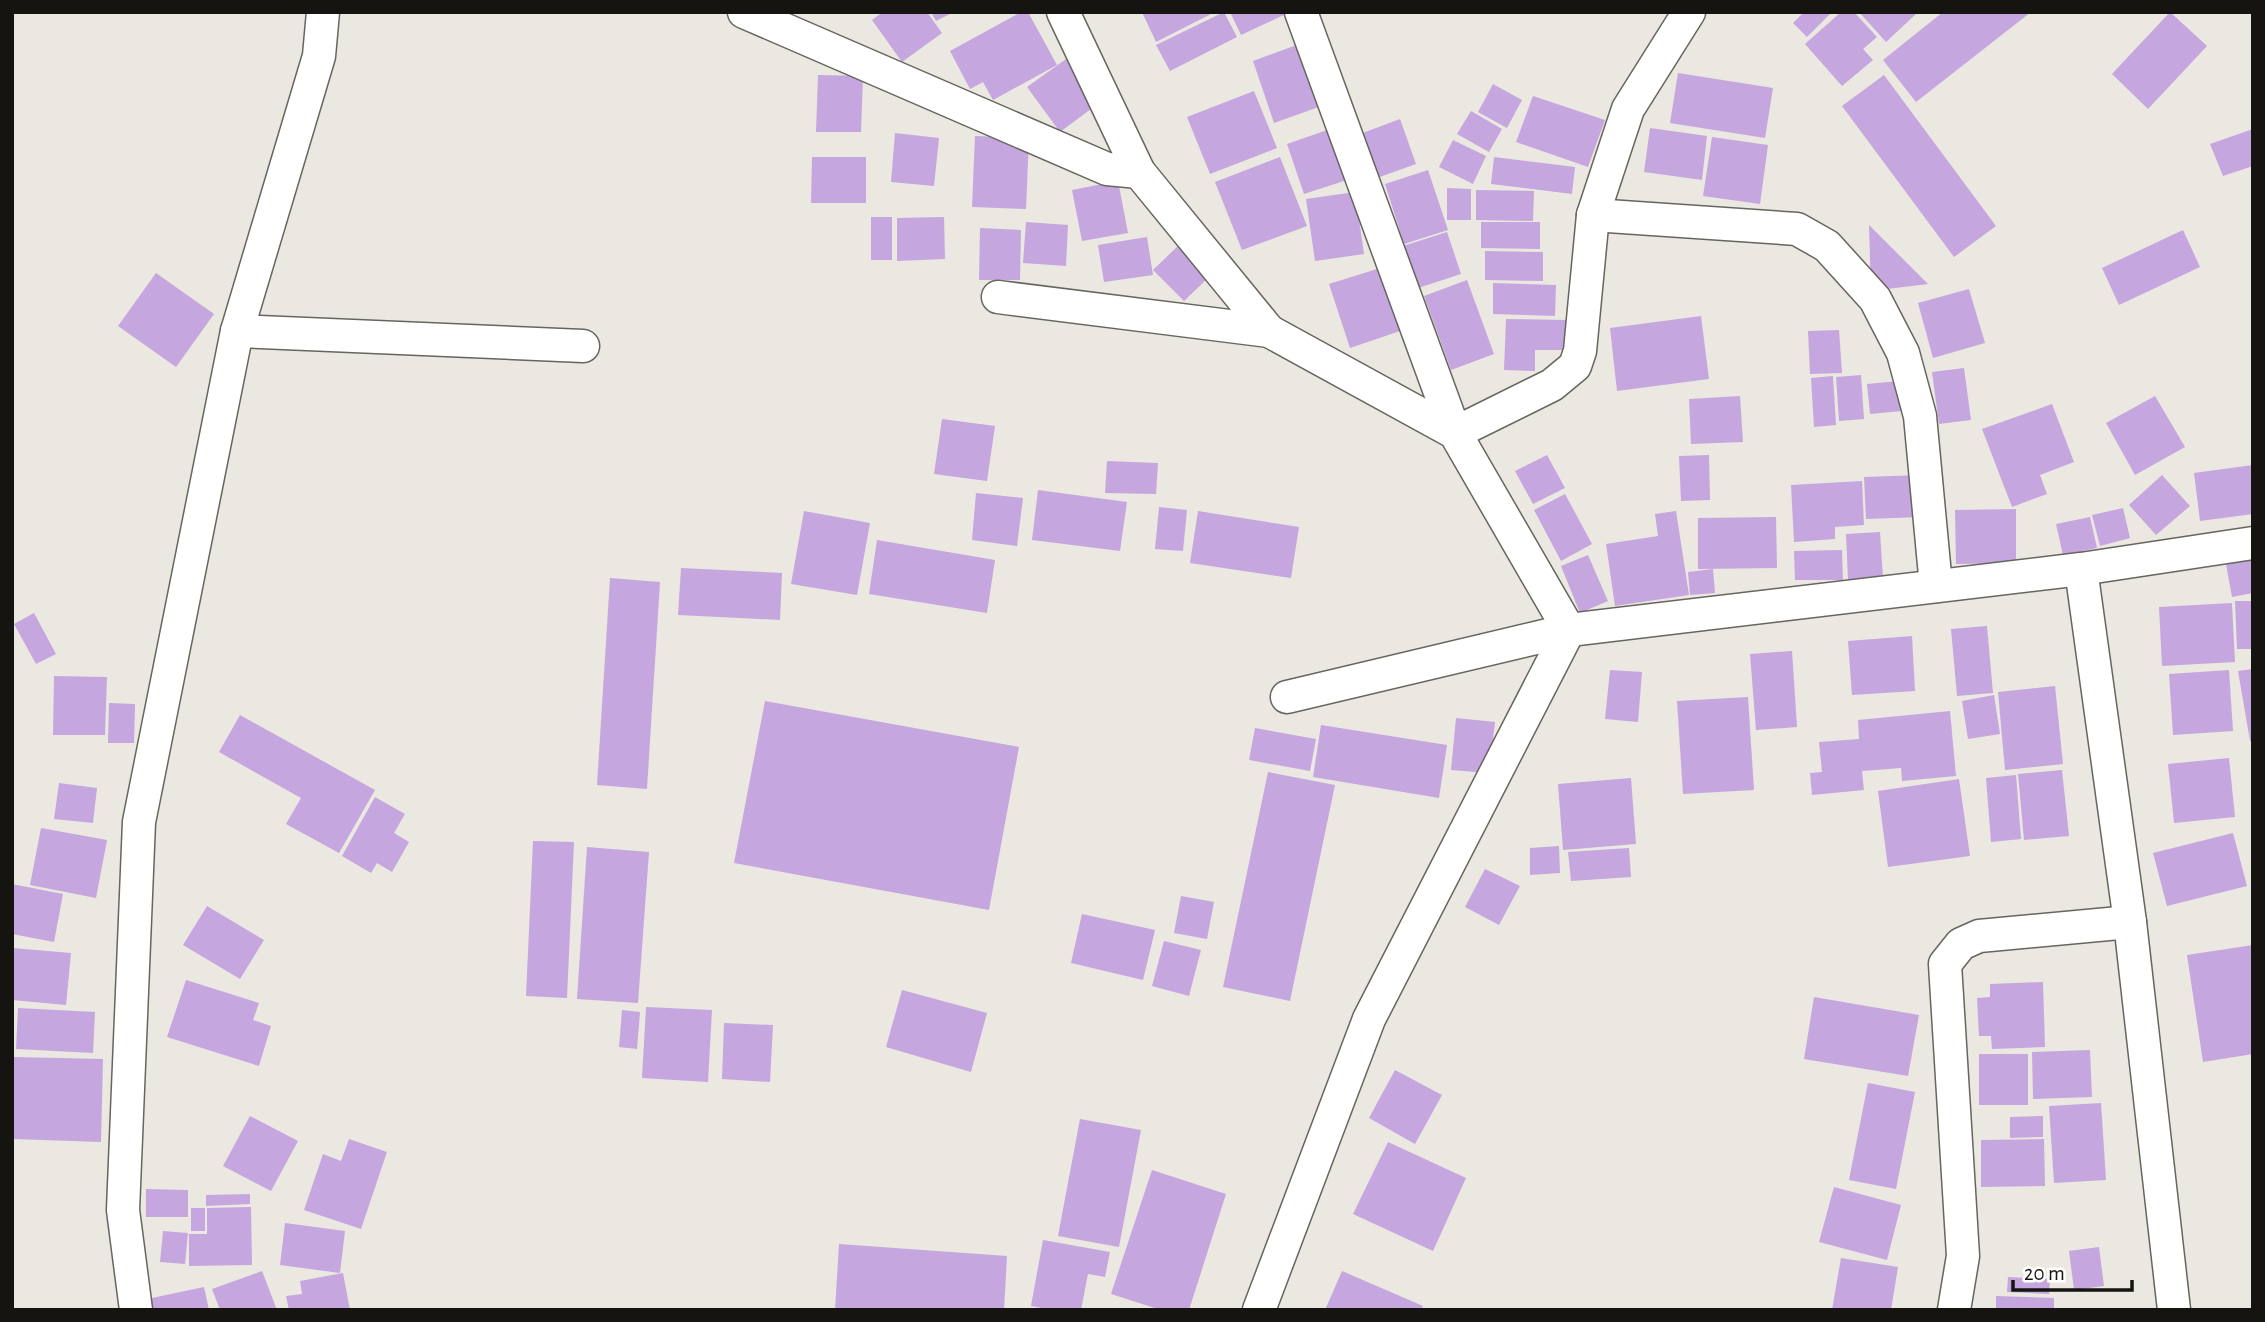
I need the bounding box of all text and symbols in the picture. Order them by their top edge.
scale bar [2013,1248,2132,1292]
text: 20 m [2024,1263,2065,1284]

